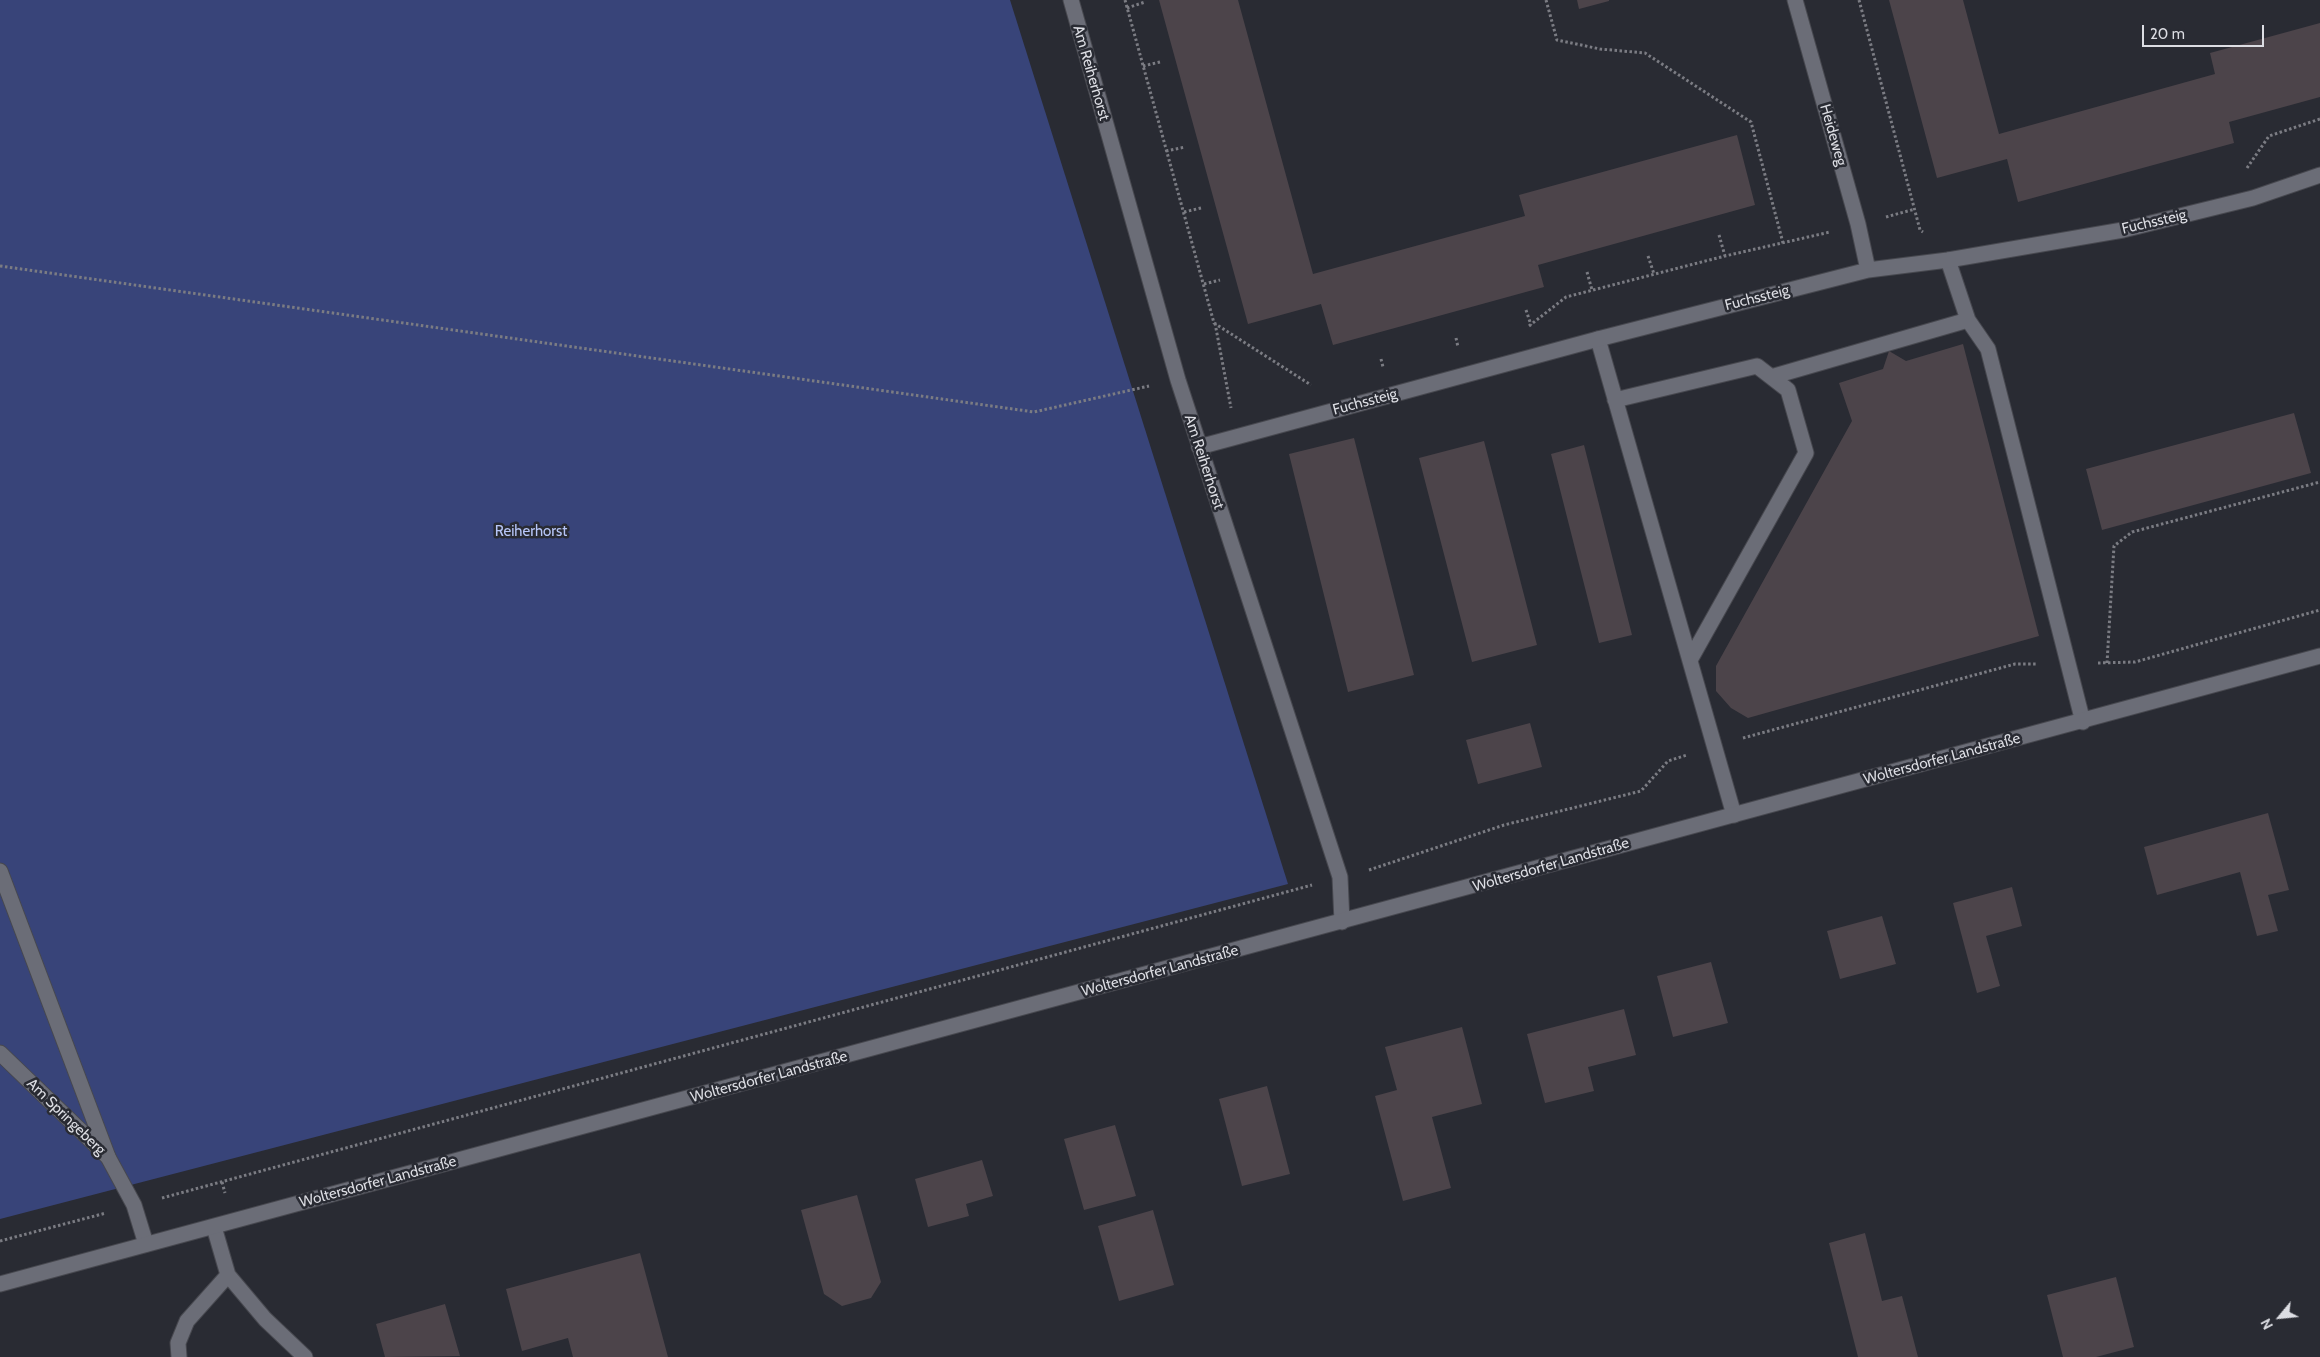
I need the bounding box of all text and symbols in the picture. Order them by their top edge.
scale bar [2145,15,2268,47]
street label: Am Reiherhorst [1069,23,1113,123]
text: 20 m [2150,25,2185,43]
street label: Heideweg [1816,102,1850,168]
street label: Fuchssteig [2120,206,2188,238]
street label: Fuchssteig [1723,281,1791,315]
street label: Fuchssteig [1331,385,1399,419]
street label: Am Reiherhorst [1180,412,1228,512]
park label: Reiherhorst [495,523,567,541]
street label: Woltersdorfer Landstraße [1862,729,2022,789]
street label: Woltersdorfer Landstraße [1471,834,1631,896]
street label: Woltersdorfer Landstraße [1080,941,1240,1001]
street label: Woltersdorfer Landstraße [689,1047,849,1107]
street label: Am Springeberg [23,1075,109,1159]
street label: Woltersdorfer Landstraße [298,1152,458,1212]
north arrow [2255,1292,2305,1342]
text: N [2256,1315,2277,1333]

